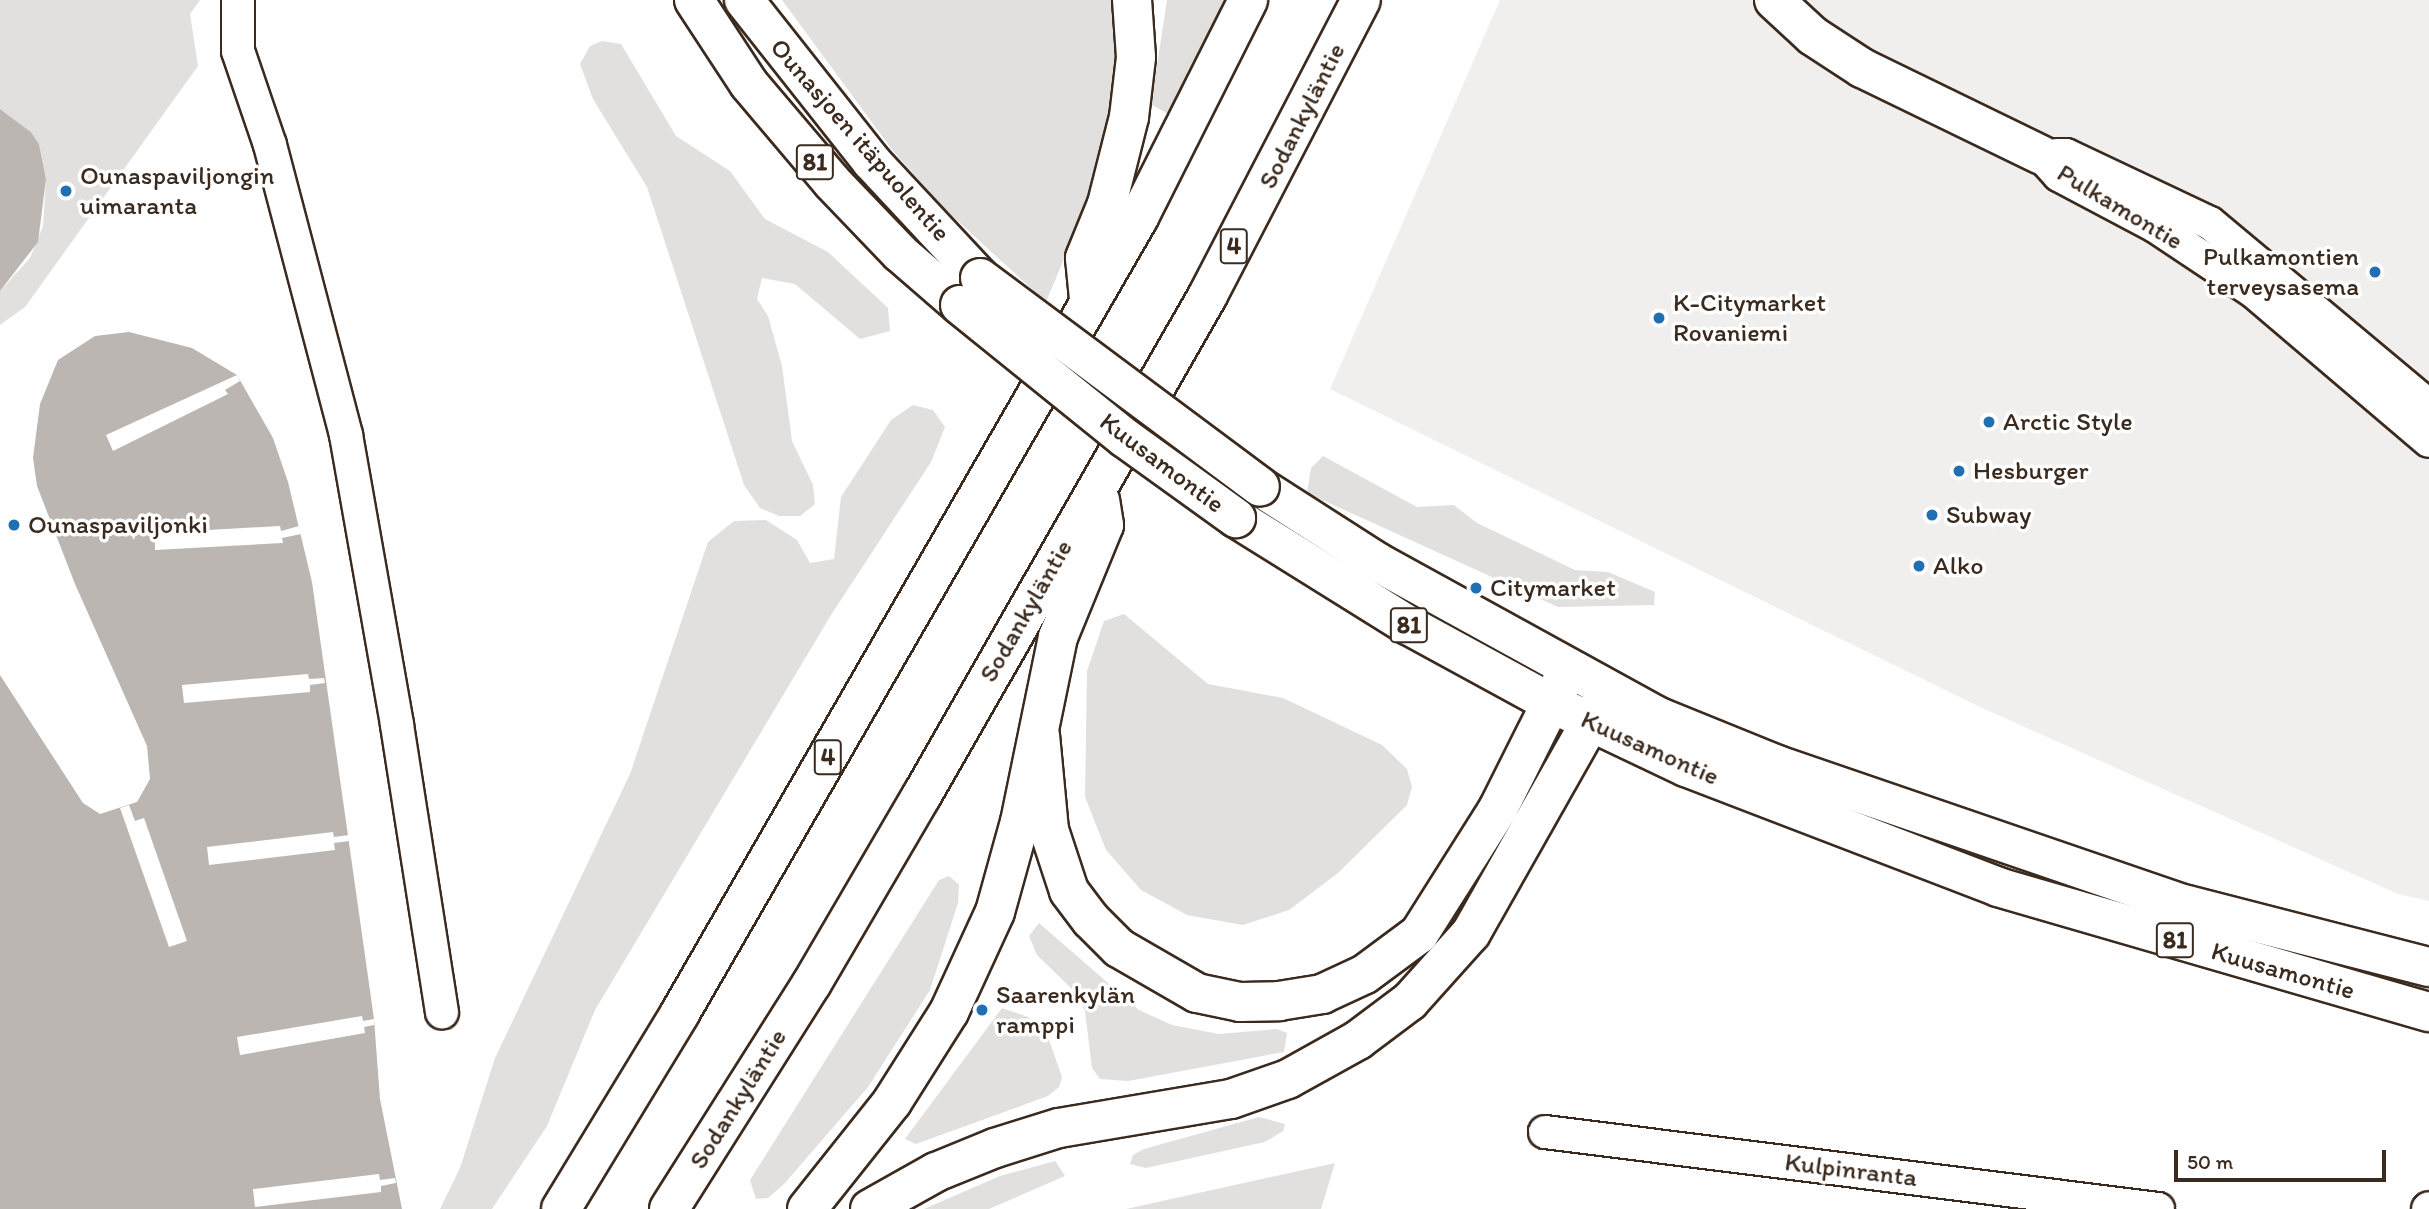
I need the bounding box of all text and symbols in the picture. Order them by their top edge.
street label: Ounasjoen itäpuolentie [763,32,957,248]
street label: Sodankyläntie [1252,38,1352,194]
road number: 81 [796,142,834,182]
street label: Pulkamontie [2051,157,2189,257]
place label: Ounaspaviljongin uimaranta [80,160,274,222]
marker: Ounaspaviljongin uimaranta [58,183,74,199]
road number: 4 [1218,226,1250,267]
place label: Pulkamontien terveysasema [2203,241,2359,302]
marker: Pulkamontien terveysasema [2365,262,2385,282]
place label: K-Citymarket Rovaniemi [1673,287,1826,348]
marker: K-Citymarket Rovaniemi [1651,310,1667,326]
street label: Kuusamontie [1094,406,1230,520]
place label: Arctic Style [2003,406,2133,438]
marker: Arctic Style [1981,414,1997,430]
place label: Hesburger [1973,455,2089,487]
marker: Hesburger [1951,463,1967,479]
place label: Subway [1946,499,2031,531]
marker: Subway [1924,507,1940,523]
place label: Ounaspaviljonki [28,509,208,541]
marker: Ounaspaviljonki [6,517,22,533]
street label: Sodankyläntie [973,534,1079,688]
place label: Alko [1933,550,1984,582]
marker: Alko [1911,558,1927,574]
place label: Citymarket [1490,572,1616,604]
marker: Citymarket [1468,580,1484,596]
road number: 81 [1390,604,1428,646]
street label: Kuusamontie [1576,704,1724,792]
road number: 4 [812,736,844,778]
road number: 81 [2156,920,2194,960]
street label: Kuusamontie [2208,936,2358,1006]
place label: Saarenkylän ramppi [996,979,1135,1040]
marker: Saarenkylän ramppi [974,1002,990,1018]
street label: Sodankyläntie [683,1023,793,1175]
scale bar [2177,1136,2389,1180]
street label: Kulpinranta [1783,1146,1919,1194]
text: 50 m [2187,1149,2233,1174]

